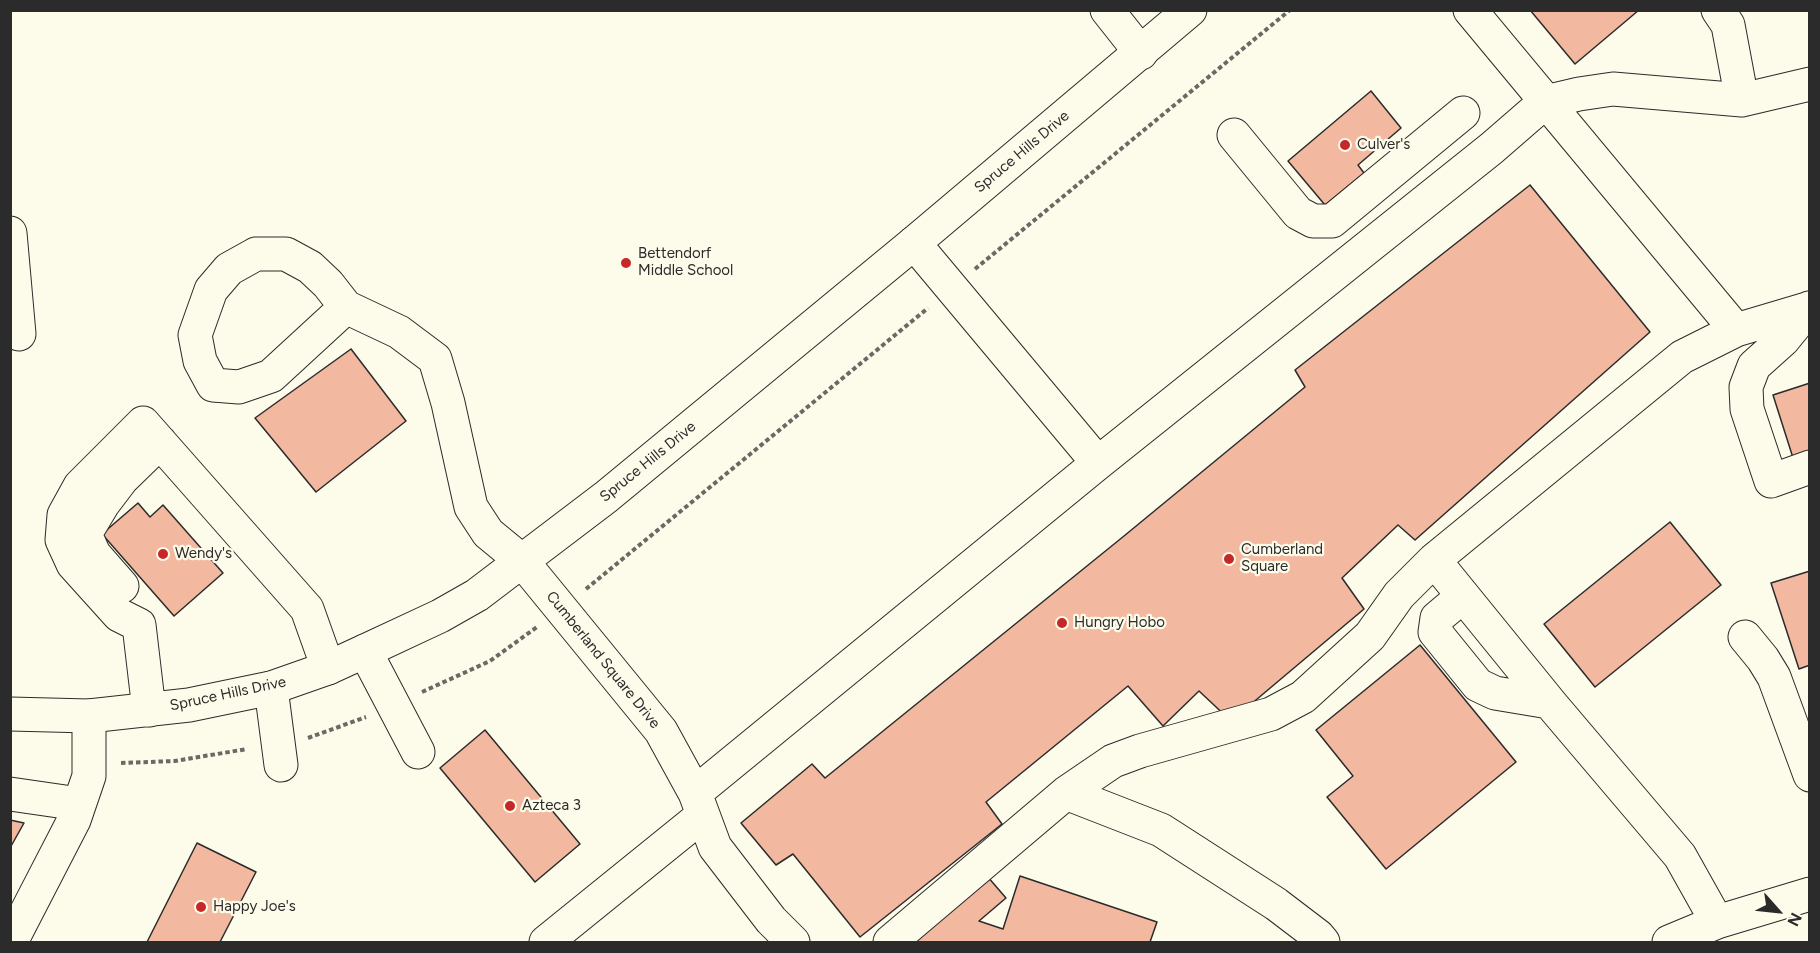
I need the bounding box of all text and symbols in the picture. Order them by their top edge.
street label: Spruce Hills Drive [971,107,1073,197]
place label: Culver's [1357,136,1410,154]
marker: Culver's [1338,138,1352,152]
place label: Bettendorf Middle School [638,245,733,280]
marker: Bettendorf Middle School [619,256,633,270]
street label: Spruce Hills Drive [596,418,700,506]
place label: Cumberland Square [1241,541,1323,576]
place label: Wendy's [175,545,232,563]
marker: Wendy's [156,547,170,561]
marker: Cumberland Square [1222,552,1236,566]
street label: Cumberland Square Drive [542,588,664,732]
place label: Hungry Hobo [1074,614,1165,632]
marker: Hungry Hobo [1055,616,1069,630]
street label: Spruce Hills Drive [168,673,288,715]
place label: Azteca 3 [522,797,581,815]
marker: Azteca 3 [503,799,517,813]
north arrow [1748,881,1808,941]
place label: Happy Joe's [213,898,296,916]
marker: Happy Joe's [194,900,208,914]
text: N [1783,910,1806,929]

